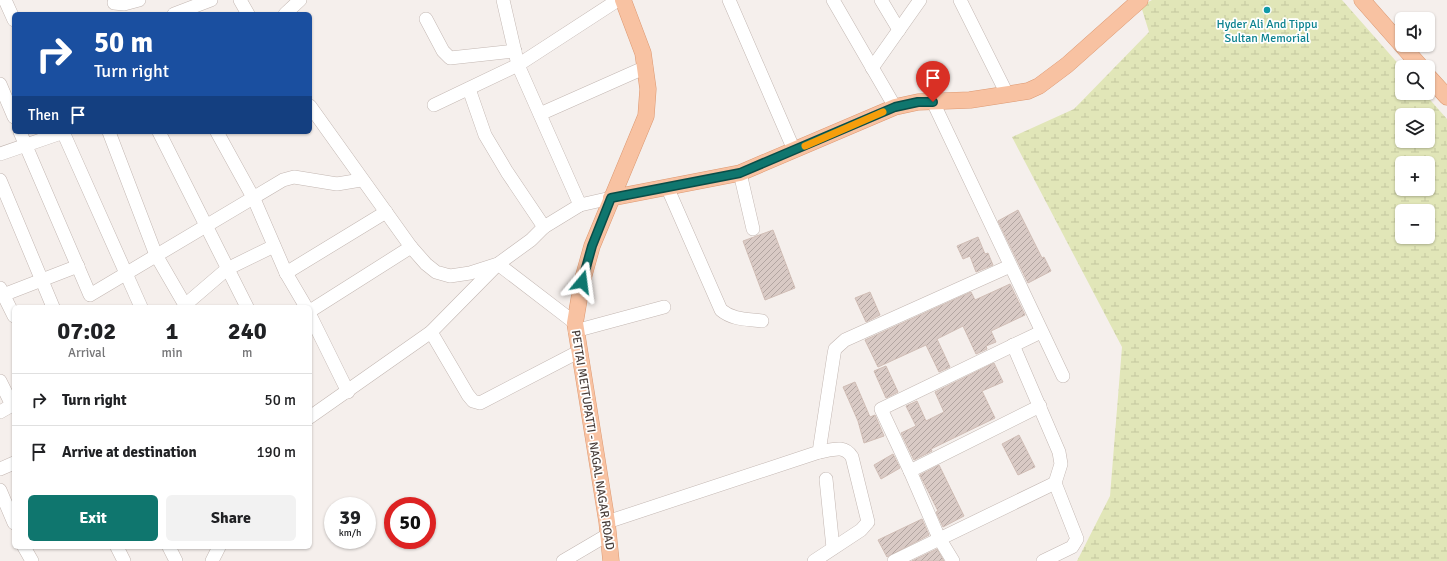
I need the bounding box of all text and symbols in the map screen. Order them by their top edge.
marker: Hyder Ali And Tippu Sultan Memorial [1262,5,1272,15]
map controls [1395,12,1435,244]
button: sound [1395,12,1435,52]
place label: Hyder Ali And Tippu Sultan Memorial [1217,17,1317,46]
text: 50 m [94,26,153,60]
icon: right [28,28,80,80]
text: Turn right [94,60,169,82]
button: search [1395,60,1435,100]
pin [916,61,950,102]
icon: arrive [922,67,944,89]
icon: arrive [67,104,89,126]
text: Then [28,106,59,124]
button: layers [1395,108,1435,148]
button: + [1395,156,1435,196]
button: − [1395,204,1435,244]
position arrow [561,261,603,303]
text: 07:02 [57,316,116,346]
text: 1 [166,316,178,346]
text: 240 [228,316,267,346]
street label: PETTAI METTUPATTI - NAGAL NAGAR ROAD [568,329,617,551]
text: Arrival [68,345,105,361]
text: min [162,345,183,361]
text: m [242,345,252,361]
icon: right [28,389,50,411]
text: Turn right [62,391,127,409]
text: 50 m [265,391,296,409]
icon: arrive [28,441,50,463]
text: Arrive at destination [62,443,197,461]
text: 190 m [256,443,296,461]
button: Exit [28,495,158,541]
button: Share [166,495,296,541]
speed limit sign: 50 [384,497,436,549]
text: 39 [339,505,361,530]
text: km/h [339,527,361,539]

